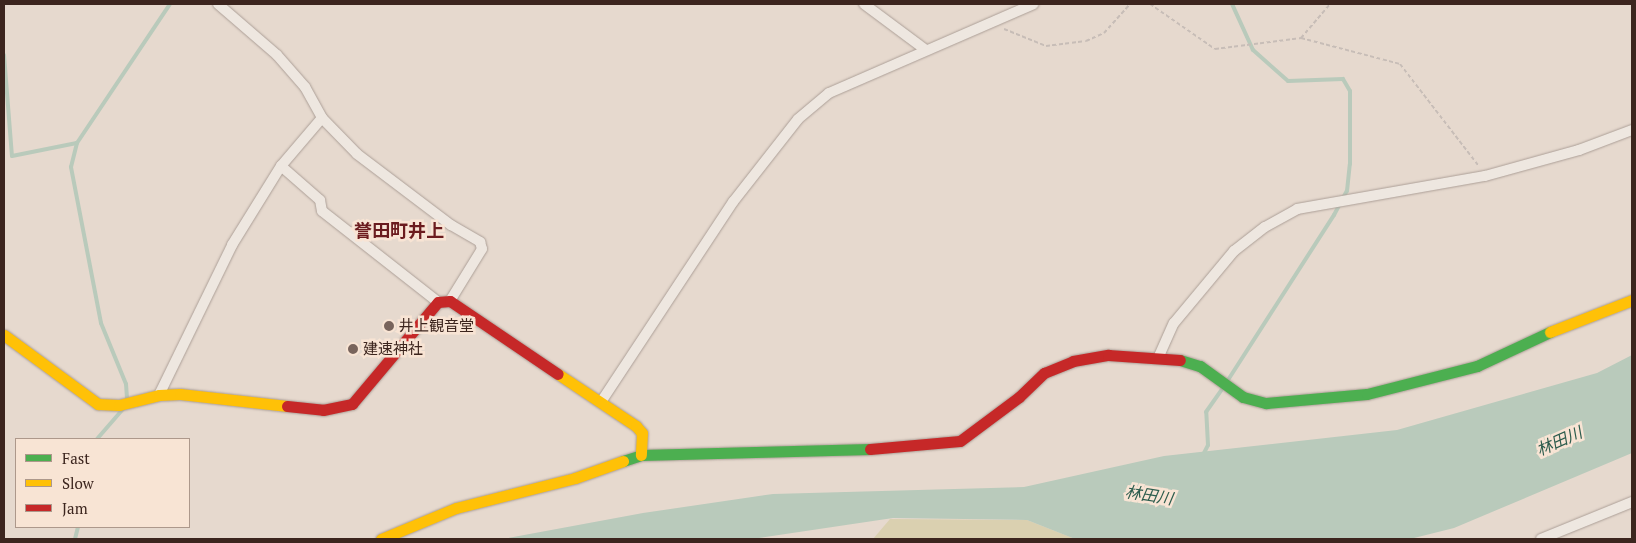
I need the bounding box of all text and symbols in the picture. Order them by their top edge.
district label: 誉田町井上 [354,219,444,241]
place label: 井上観音堂 [399,317,474,335]
marker: 井上観音堂 [383,320,395,332]
place label: 建速神社 [363,340,423,358]
marker: 建速神社 [347,343,359,355]
water label: 林田川 [1533,422,1585,460]
legend [15,438,190,528]
text: Fast [62,448,90,468]
text: Slow [62,473,94,493]
water label: 林田川 [1124,482,1174,508]
text: Jam [62,498,88,518]

